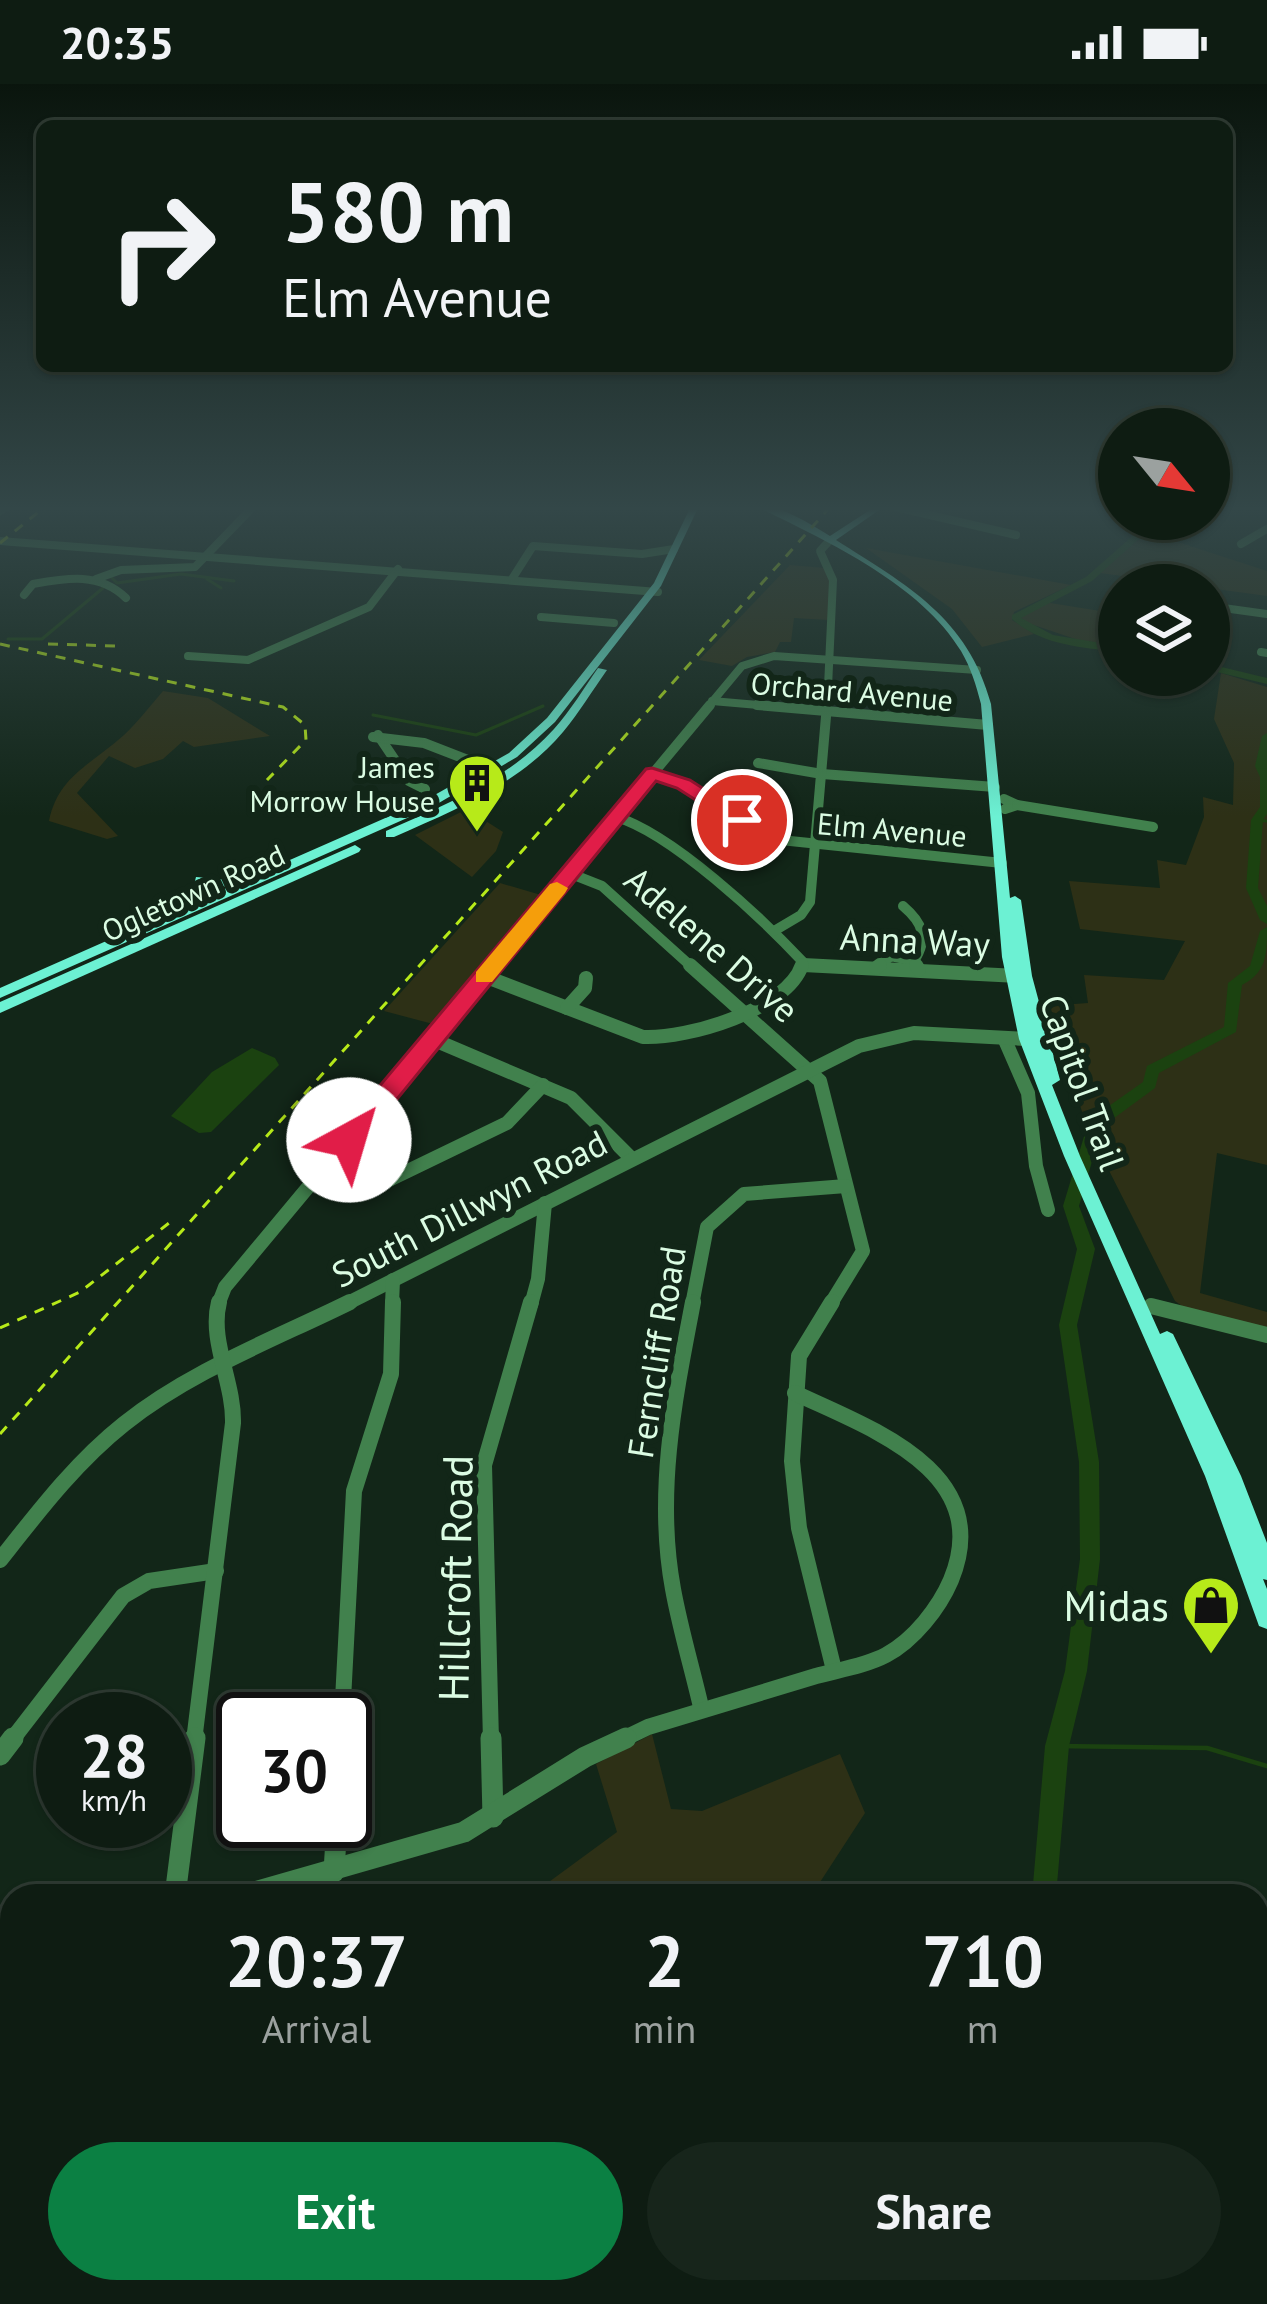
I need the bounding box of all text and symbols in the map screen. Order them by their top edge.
text: 20:35 [60,13,174,71]
text: 580 m [282,156,514,265]
icon: right [84,168,240,324]
text: Elm Avenue [282,262,552,332]
north arrow [1098,408,1230,540]
map controls [1098,408,1230,696]
button: layers [1098,564,1230,696]
street label: Orchard Avenue [749,663,955,719]
place label: James Morrow House [249,747,435,820]
building icon: James Morrow House [446,752,508,834]
pin [691,769,793,871]
icon: arrive [709,787,775,853]
street label: Elm Avenue [816,803,968,855]
street label: Ogletown Road [95,834,291,950]
street label: Adelene Drive [615,855,809,1033]
street label: Anna Way [839,913,991,967]
street label: Capitol Trail [1030,988,1137,1177]
position arrow [286,1077,412,1203]
street label: South Dillwyn Road [324,1118,614,1298]
street label: Ferncliff Road [616,1243,696,1461]
street label: Hillcroft Road [425,1454,485,1702]
shop icon: Midas [1180,1574,1242,1656]
place label: Midas [1063,1578,1169,1633]
speed limit sign: 30 [216,1692,372,1848]
text: 28 [80,1716,148,1794]
text: km/h [81,1780,147,1819]
text: 20:37 [225,1914,408,2007]
text: 2 [644,1914,685,2007]
text: 710 [921,1914,1044,2007]
text: Arrival [262,2003,371,2054]
text: min [633,2003,696,2054]
text: m [967,2003,998,2054]
button: Exit [48,2142,623,2280]
button: Share [647,2142,1221,2280]

